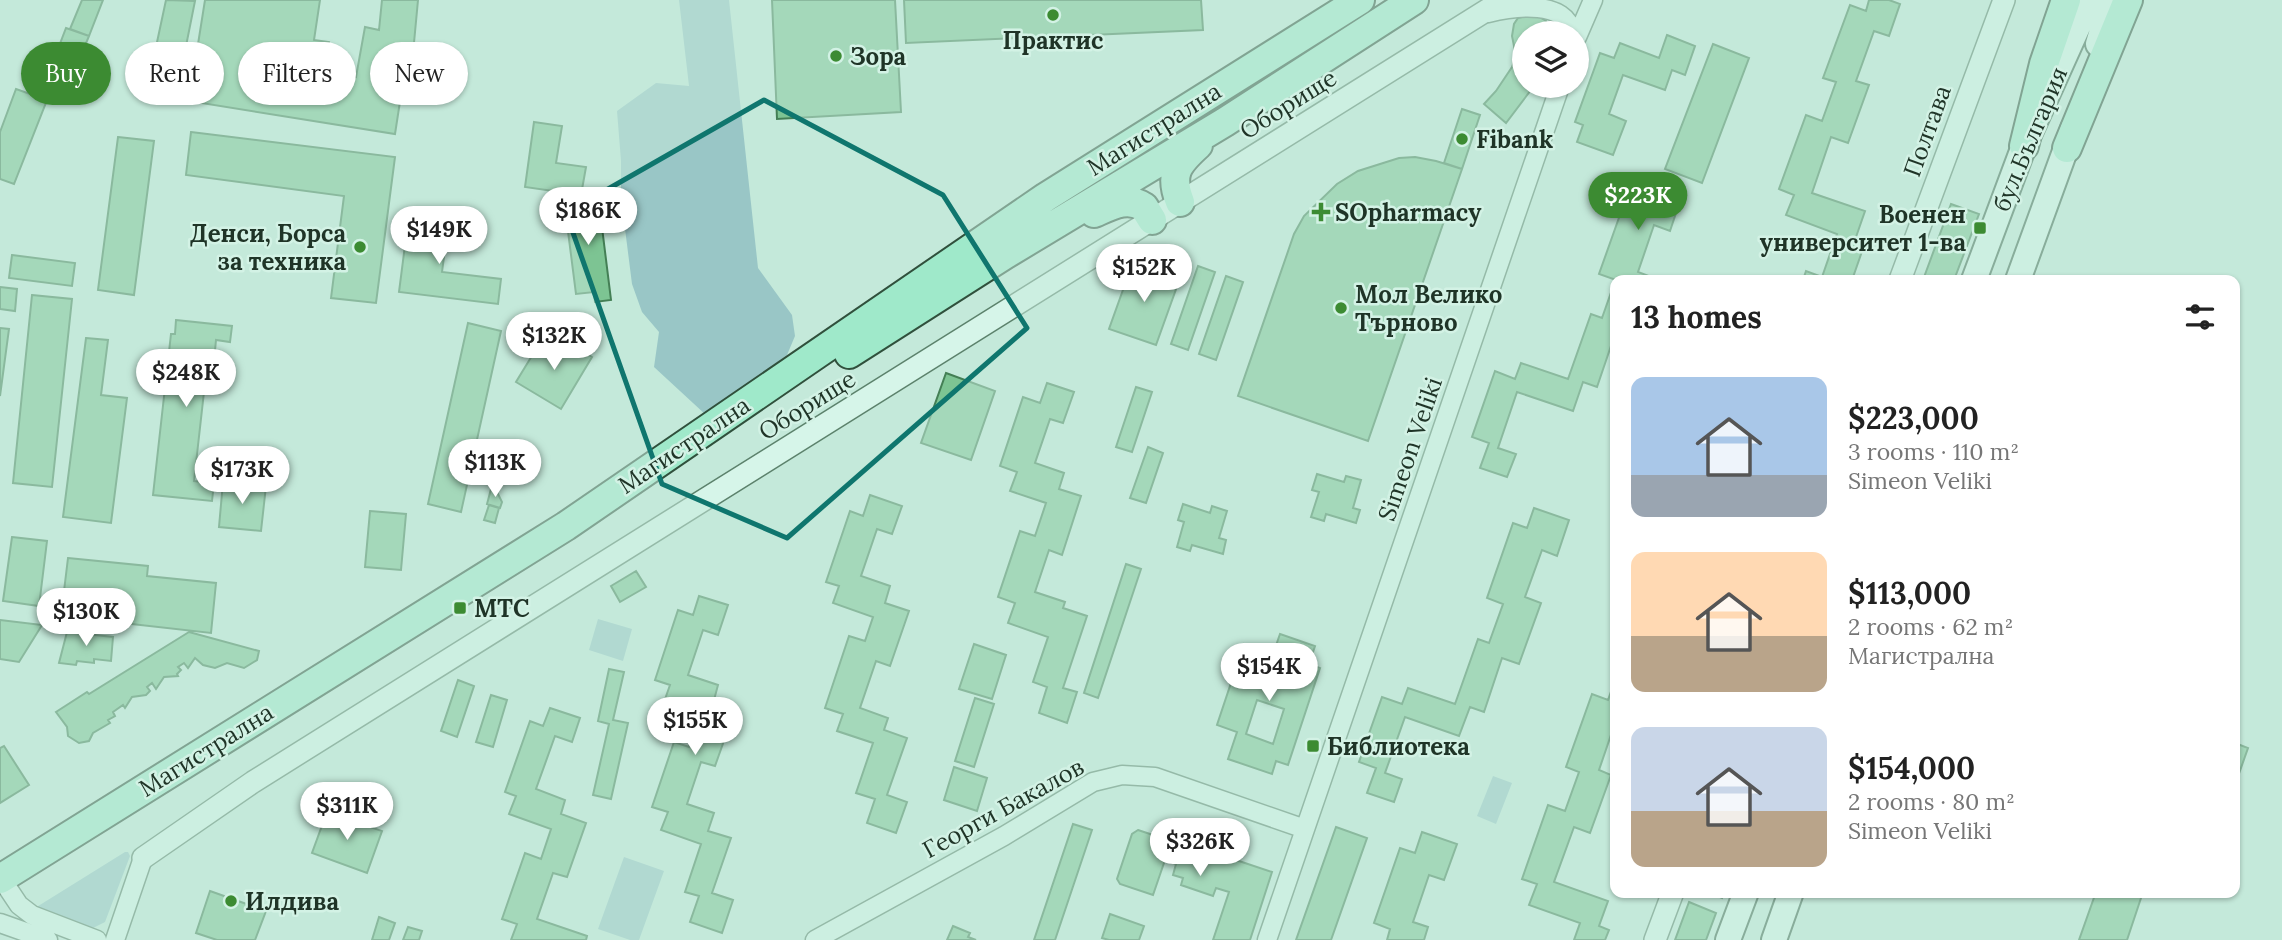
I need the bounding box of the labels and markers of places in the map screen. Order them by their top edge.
marker: Практис [1045,7,1061,23]
place label: Практис [1002,25,1104,56]
place label: Зора [850,41,907,72]
marker: Зора [828,48,844,64]
place label: Fibank [1476,124,1553,155]
marker: Fibank [1454,131,1470,147]
pin: $223K [1589,173,1687,232]
pin: $186K [539,188,637,247]
place label: SOpharmacy [1335,197,1482,228]
place label: Военен университет 1-ва [1760,199,1966,258]
marker: SOpharmacy [1313,204,1329,220]
pin: $149K [390,206,488,266]
place label: Денси, Борса за техника [190,218,346,277]
marker: Военен университет 1-ва [1972,220,1988,236]
marker: Денси, Борса за техника [352,239,368,255]
pin: $152K [1095,244,1193,304]
place label: Мол Велико Търново [1355,279,1502,338]
marker: Мол Велико Търново [1333,300,1349,316]
pin: $132K [505,312,603,372]
pin: $248K [137,350,235,409]
pin: $113K [446,440,544,499]
pin: $173K [193,447,291,506]
pin: $130K [37,588,135,648]
place label: МТС [474,593,530,624]
marker: МТС [452,600,468,616]
pin: $154K [1220,644,1318,703]
pin: $155K [646,698,744,757]
place label: Библиотека [1327,731,1470,762]
marker: Библиотека [1305,738,1321,754]
pin: $311K [298,782,396,842]
pin: $326K [1151,818,1249,878]
place label: Илдива [245,886,339,917]
marker: Илдива [223,893,239,909]

